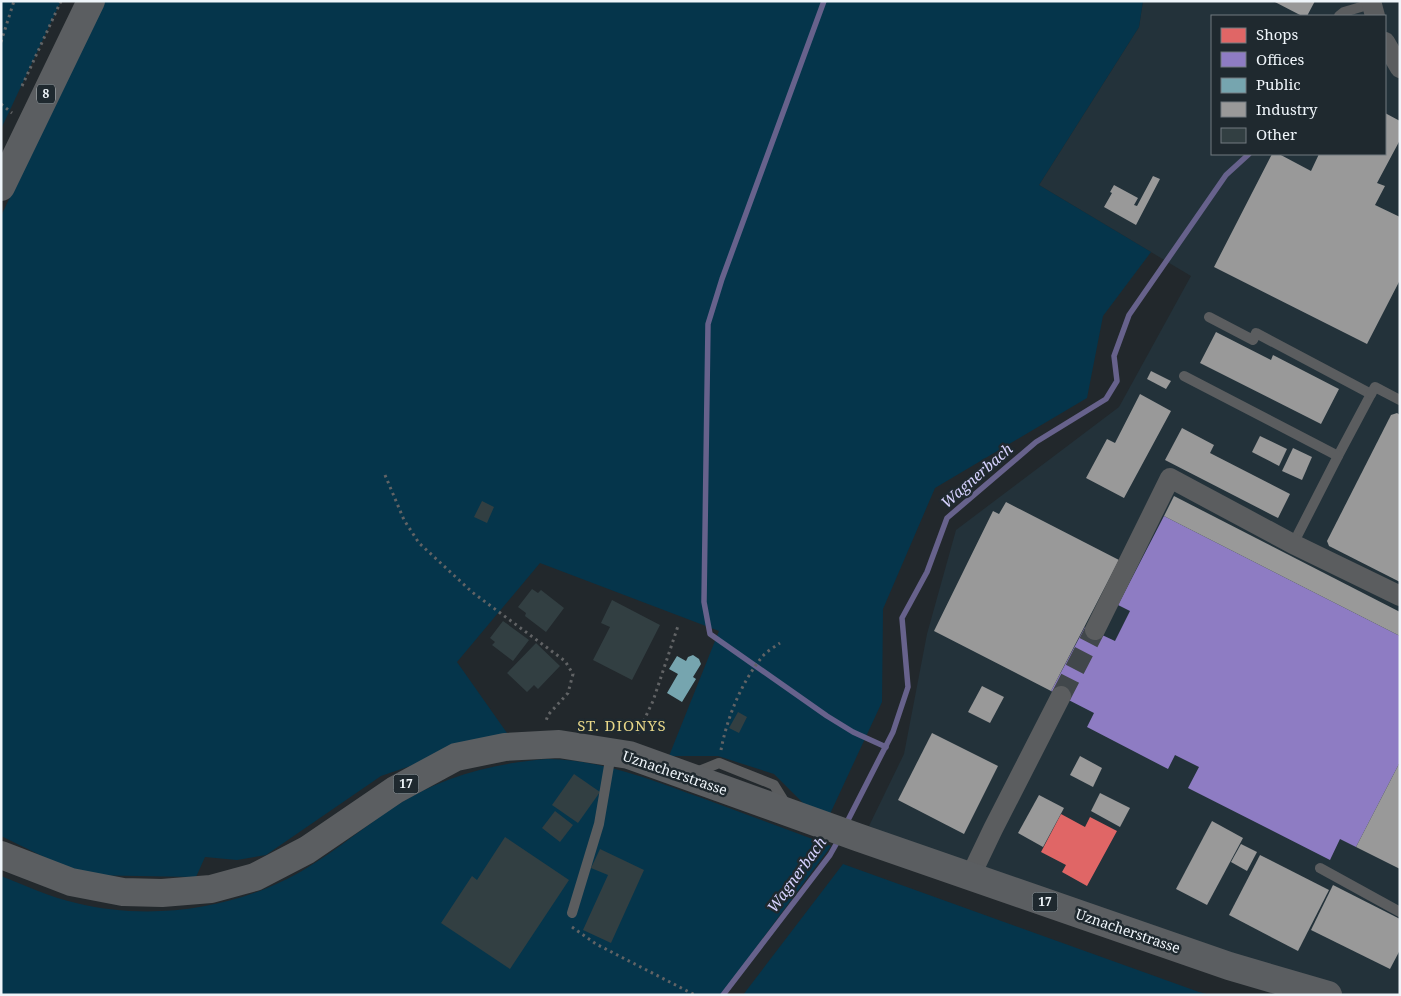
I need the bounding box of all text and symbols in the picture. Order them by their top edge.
legend [1211,15,1386,155]
text: Shops [1256,24,1299,44]
text: Offices [1256,49,1305,69]
text: Public [1256,74,1301,94]
road number: 8 [37,85,55,104]
text: Industry [1256,99,1318,119]
text: Other [1256,124,1297,144]
water label: Wagnerbach [936,439,1016,512]
district label: ST. DIONYS [577,715,667,735]
street label: Uznacherstrasse [620,746,730,799]
road number: 17 [394,774,418,794]
water label: Wagnerbach [762,833,830,916]
road number: 17 [1032,892,1058,912]
street label: Uznacherstrasse [1073,904,1183,957]

